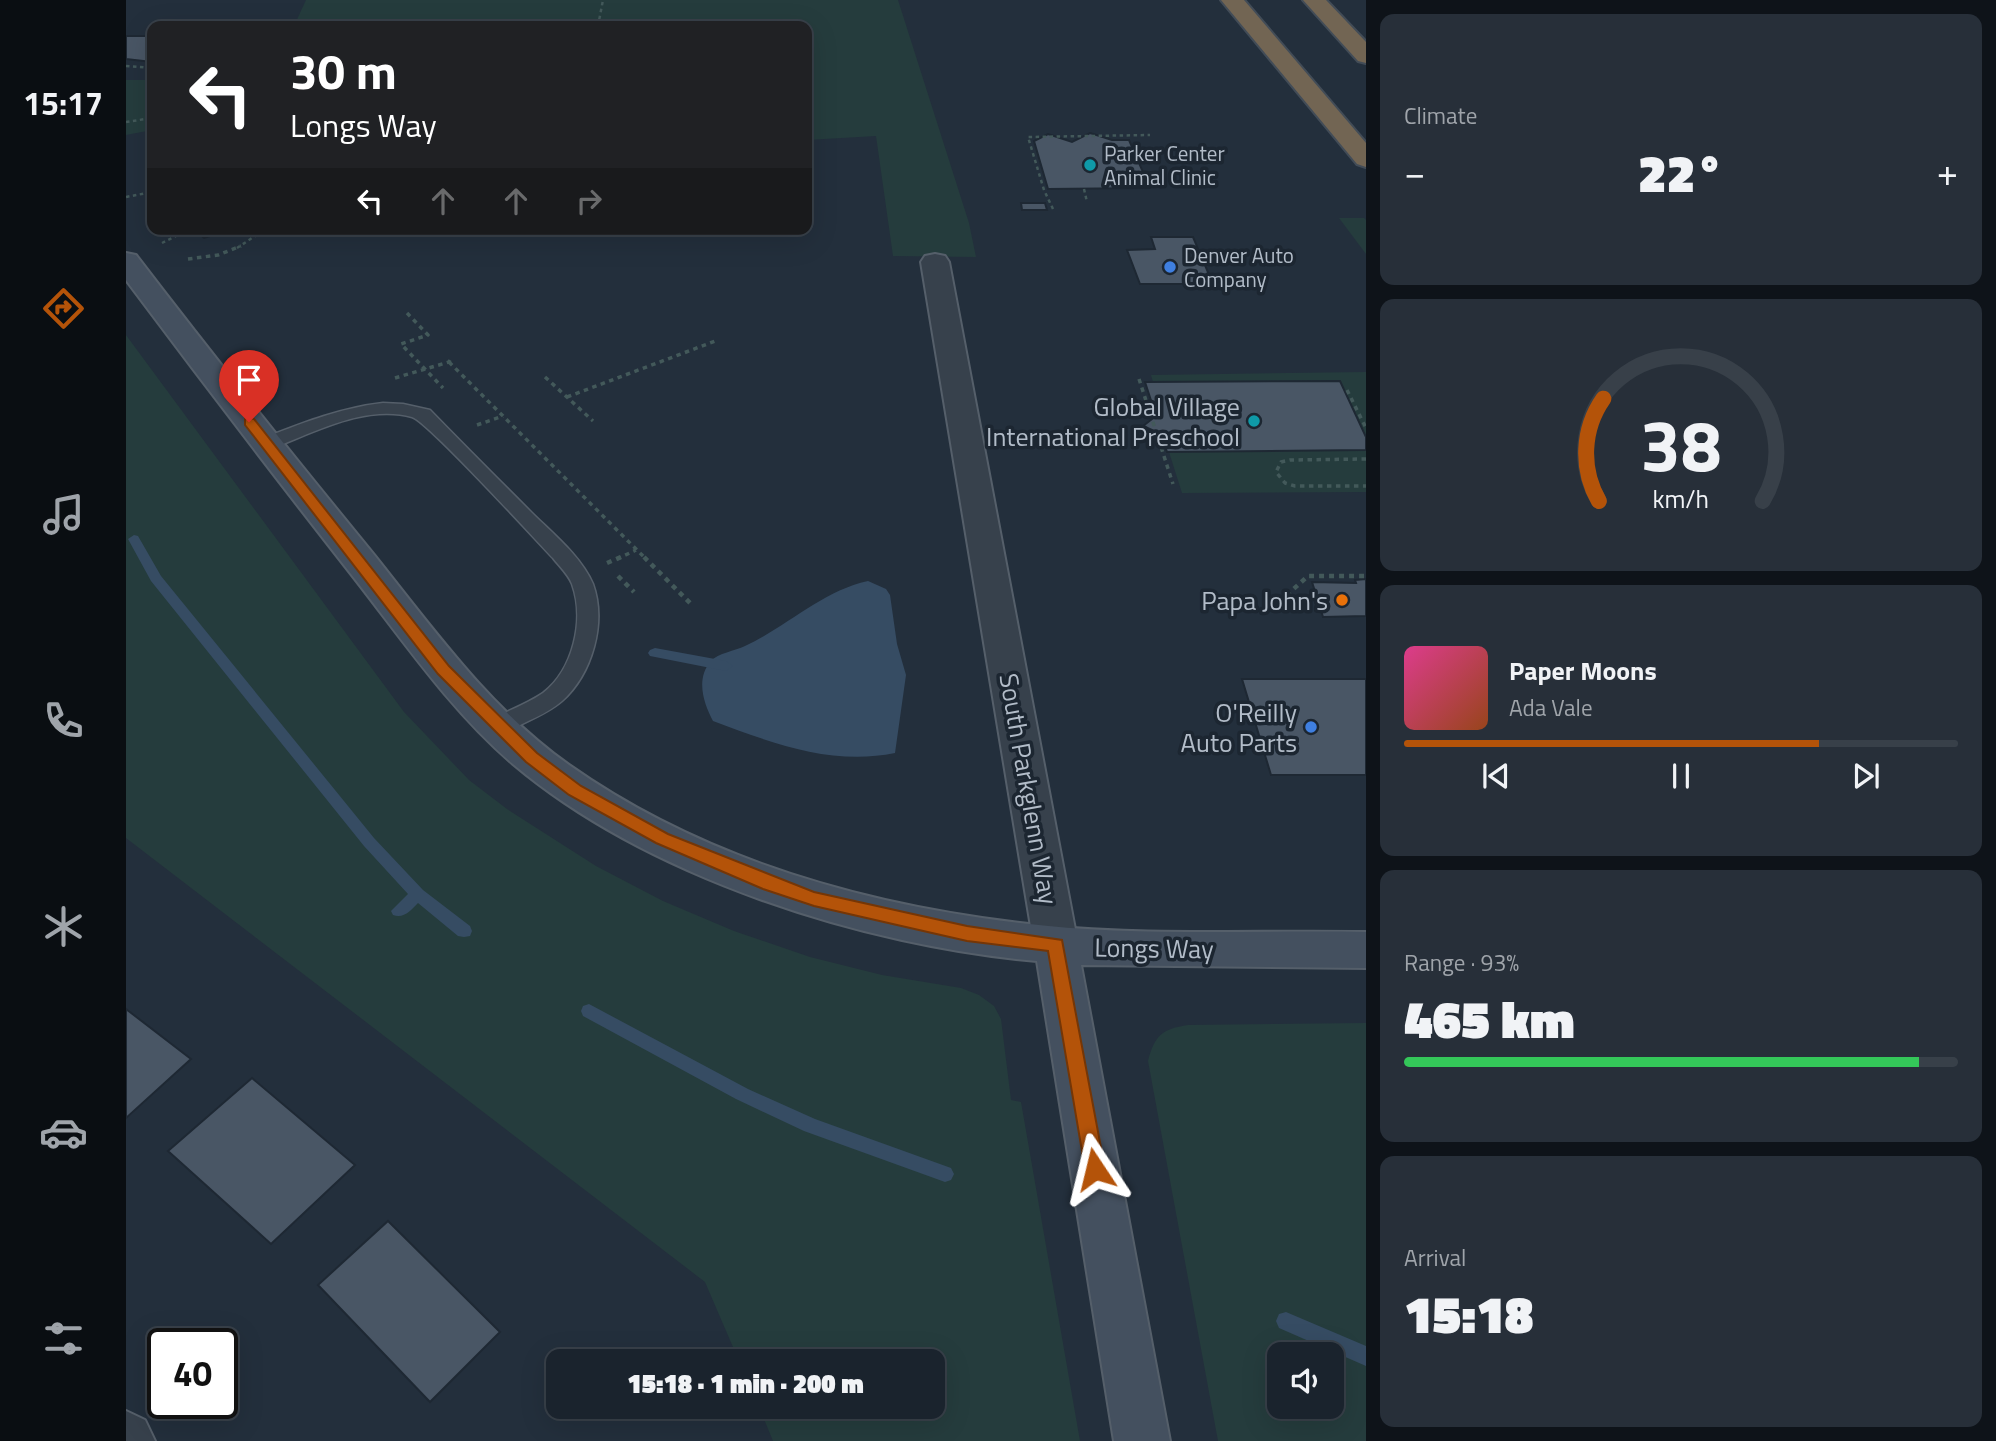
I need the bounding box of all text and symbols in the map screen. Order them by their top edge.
text: 30 m [290,33,397,108]
icon: left [175,49,266,140]
text: 15:17 [23,79,103,127]
text: Climate [1404,98,1477,133]
text: Longs Way [290,101,437,149]
text: 22° [1638,133,1724,212]
place label: Parker Center Animal Clinic [1104,137,1225,193]
text: − [1404,143,1425,201]
text: + [1937,143,1958,201]
marker: Parker Center Animal Clinic [1082,157,1098,173]
icon: left [351,182,389,220]
icon: ahead [424,182,462,220]
icon: ahead [497,182,535,220]
icon: right [570,182,608,220]
place label: Denver Auto Company [1184,239,1294,295]
marker: Denver Auto Company [1162,259,1178,275]
icon: directions [39,284,88,333]
pin [219,350,279,422]
icon: arrive [230,361,268,399]
place label: Global Village International Preschool [986,387,1240,456]
text: 38 [1640,390,1722,500]
marker: Global Village International Preschool [1246,413,1262,429]
text: km/h [1653,480,1709,518]
icon: music [39,490,88,539]
place label: Papa John's [1201,581,1328,620]
marker: Papa John's [1334,592,1350,608]
text: Paper Moons [1509,651,1657,690]
street label: South Parkglenn Way [989,670,1069,908]
text: Ada Vale [1509,690,1593,725]
place label: O'Reilly Auto Parts [1181,693,1297,762]
icon: phone [39,696,88,745]
marker: O'Reilly Auto Parts [1303,719,1319,735]
icon: previous [1477,757,1515,795]
icon: pause [1662,757,1700,795]
icon: next [1847,757,1885,795]
icon: climate [39,902,88,951]
street label: Longs Way [1094,927,1214,969]
text: Range · 93% [1404,945,1519,980]
text: 465 km [1404,979,1575,1058]
icon: car [39,1108,88,1157]
position arrow [1058,1132,1132,1206]
text: Arrival [1404,1240,1466,1275]
text: 15:18 [1404,1274,1533,1353]
icon: filters [39,1314,88,1363]
speed limit sign: 40 [147,1328,238,1419]
map controls [1267,1342,1344,1419]
button: sound [1267,1342,1344,1419]
text: 15:18 · 1 min · 200 m [627,1364,864,1403]

